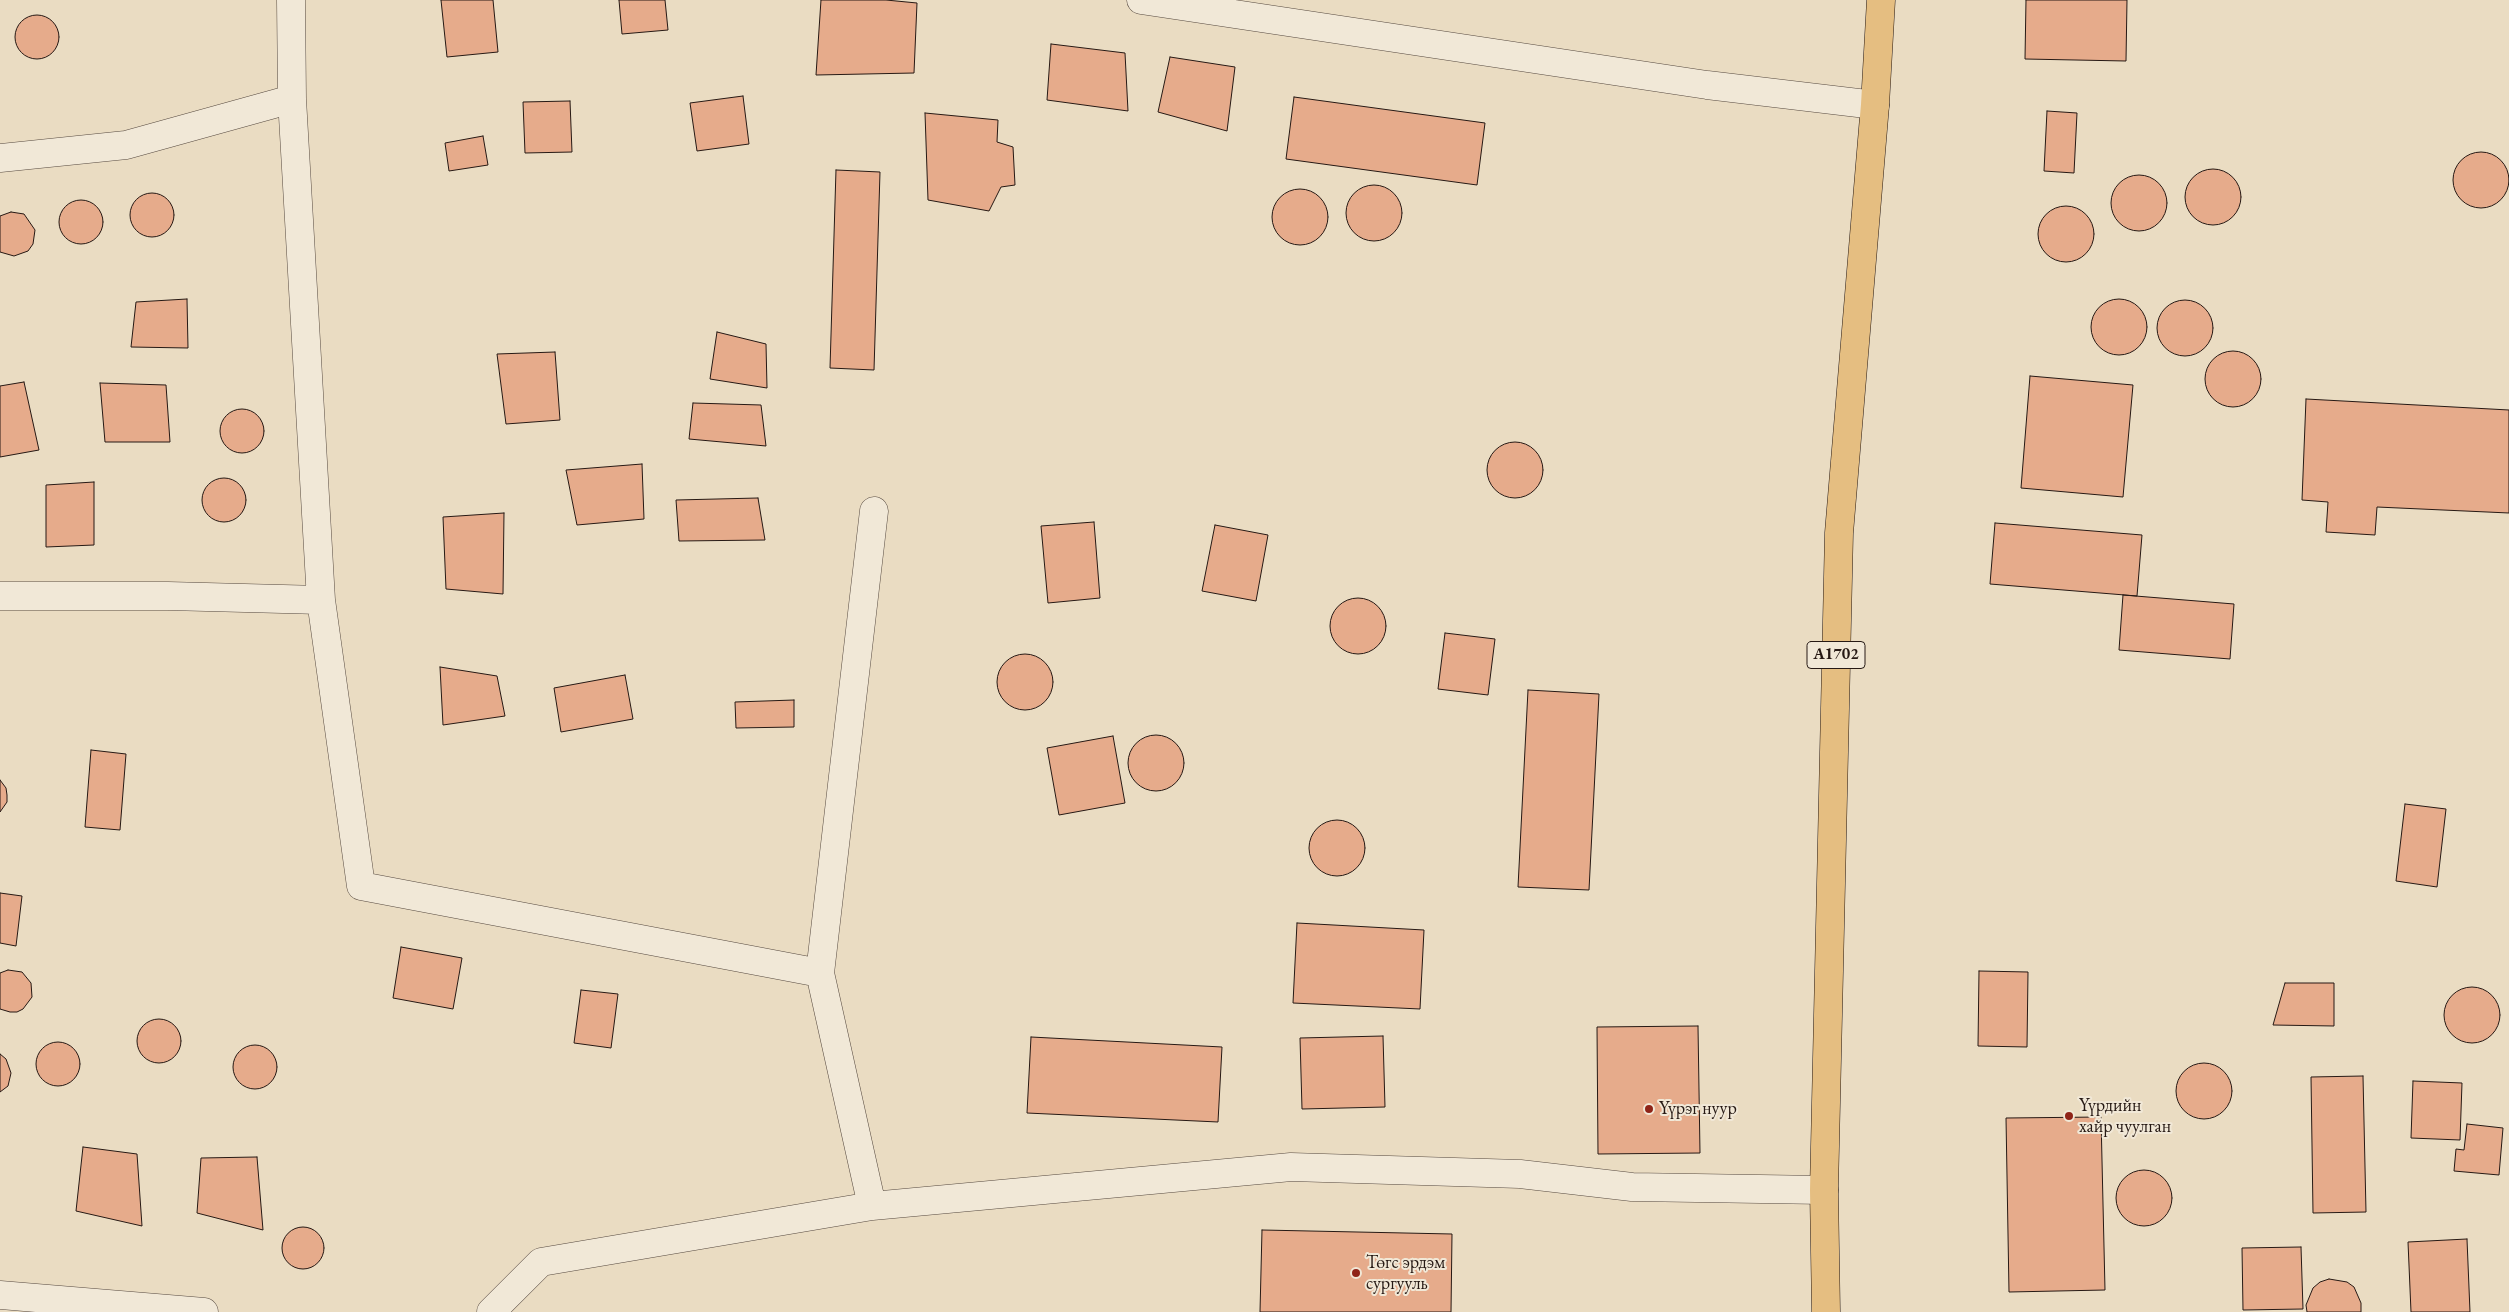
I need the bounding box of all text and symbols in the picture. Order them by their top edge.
road number: A1702 [1807,642,1865,668]
place label: Үүрдийн хайр чуулган [2079,1095,2171,1138]
place label: Үүрэг нуур [1659,1098,1737,1120]
marker: Үүрэг нуур [1643,1103,1655,1115]
marker: Үүрдийн хайр чуулган [2063,1110,2075,1122]
place label: Төгс эрдэм сургууль [1366,1252,1445,1294]
marker: Төгс эрдэм сургууль [1350,1267,1362,1279]

